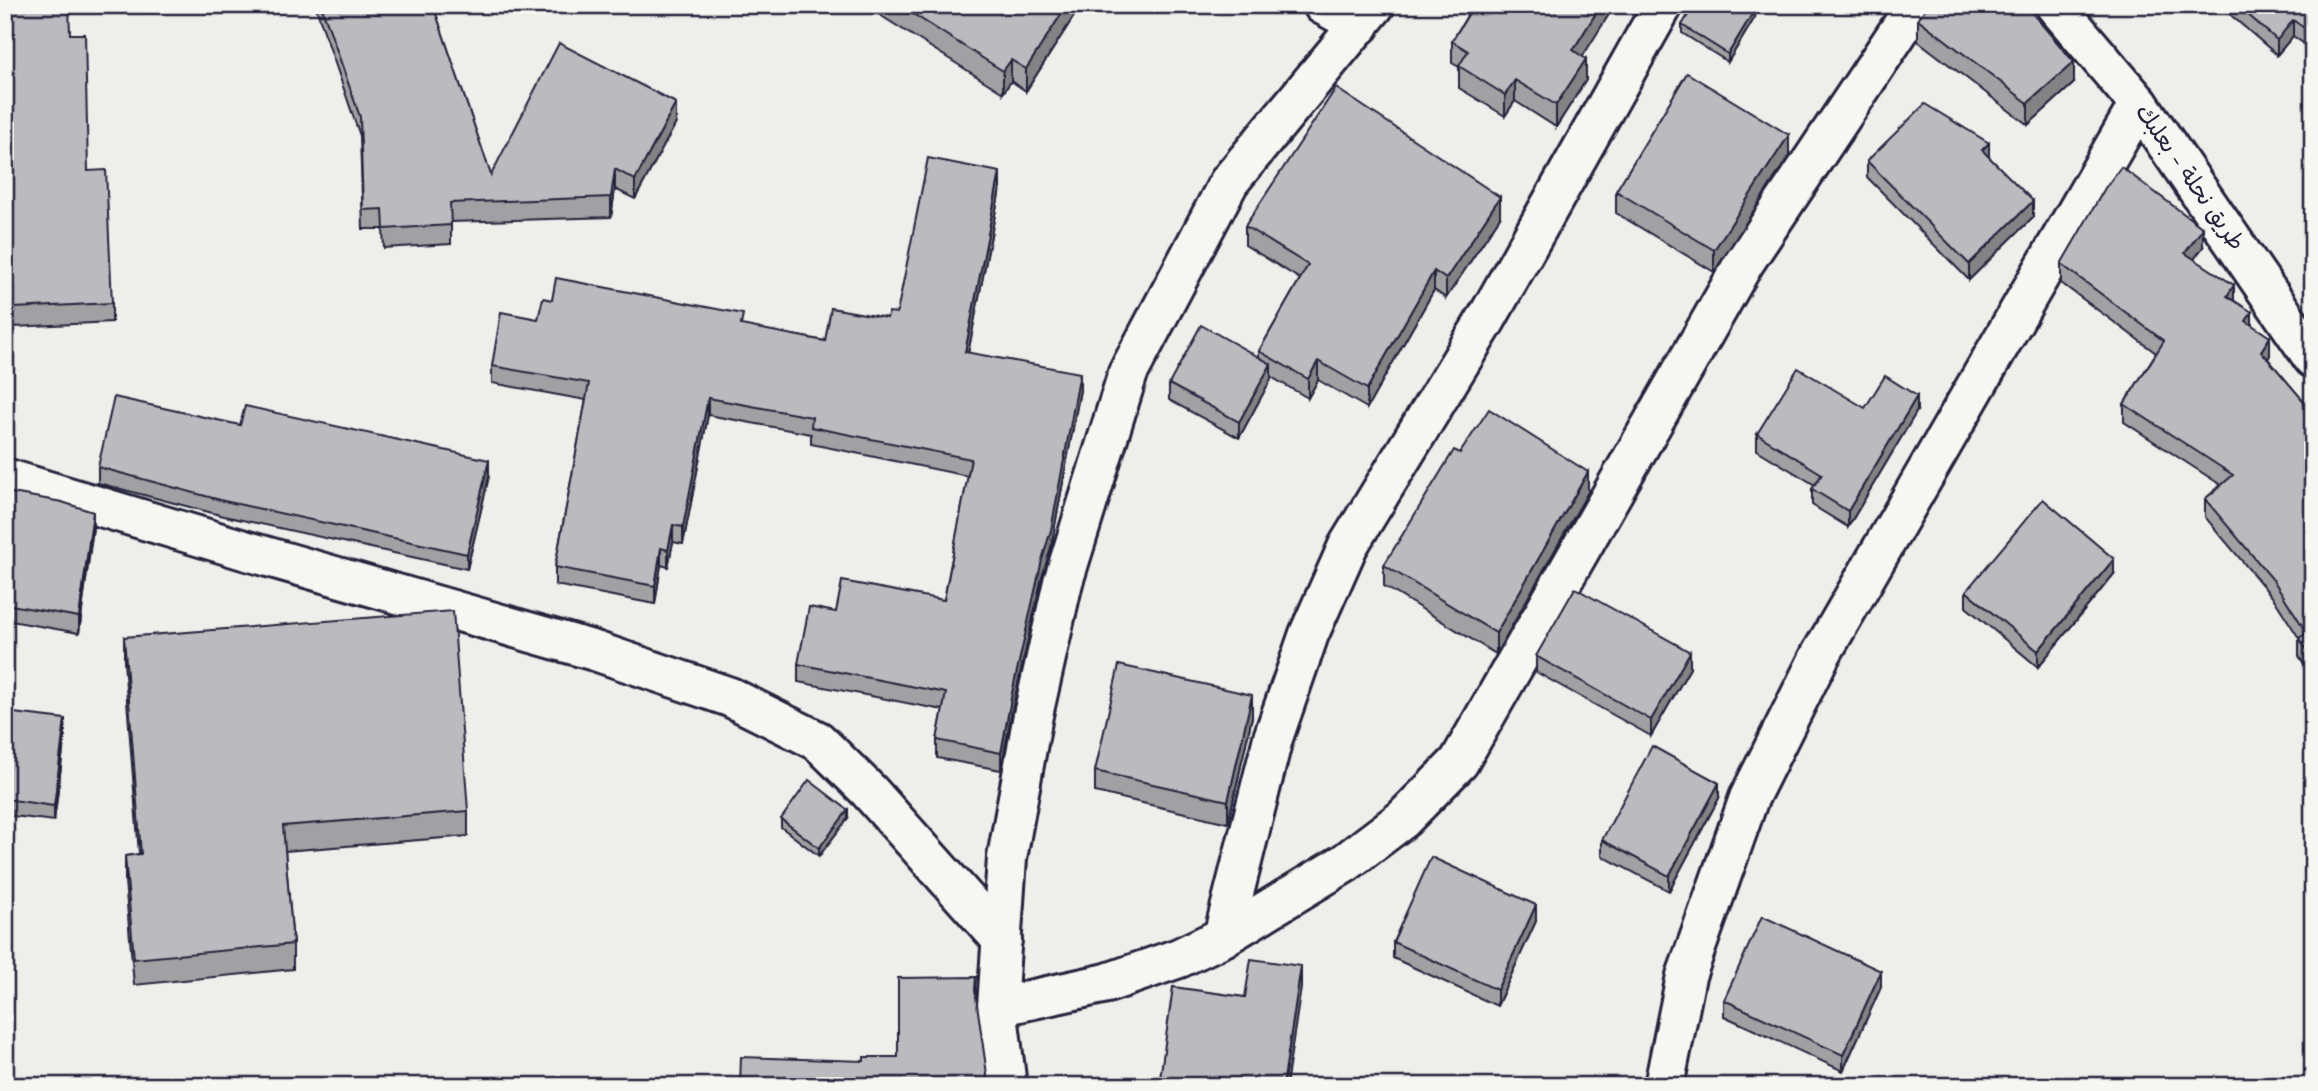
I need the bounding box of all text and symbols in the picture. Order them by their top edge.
street label: طريق نحلة - بعلبك [2127,99,2251,257]

